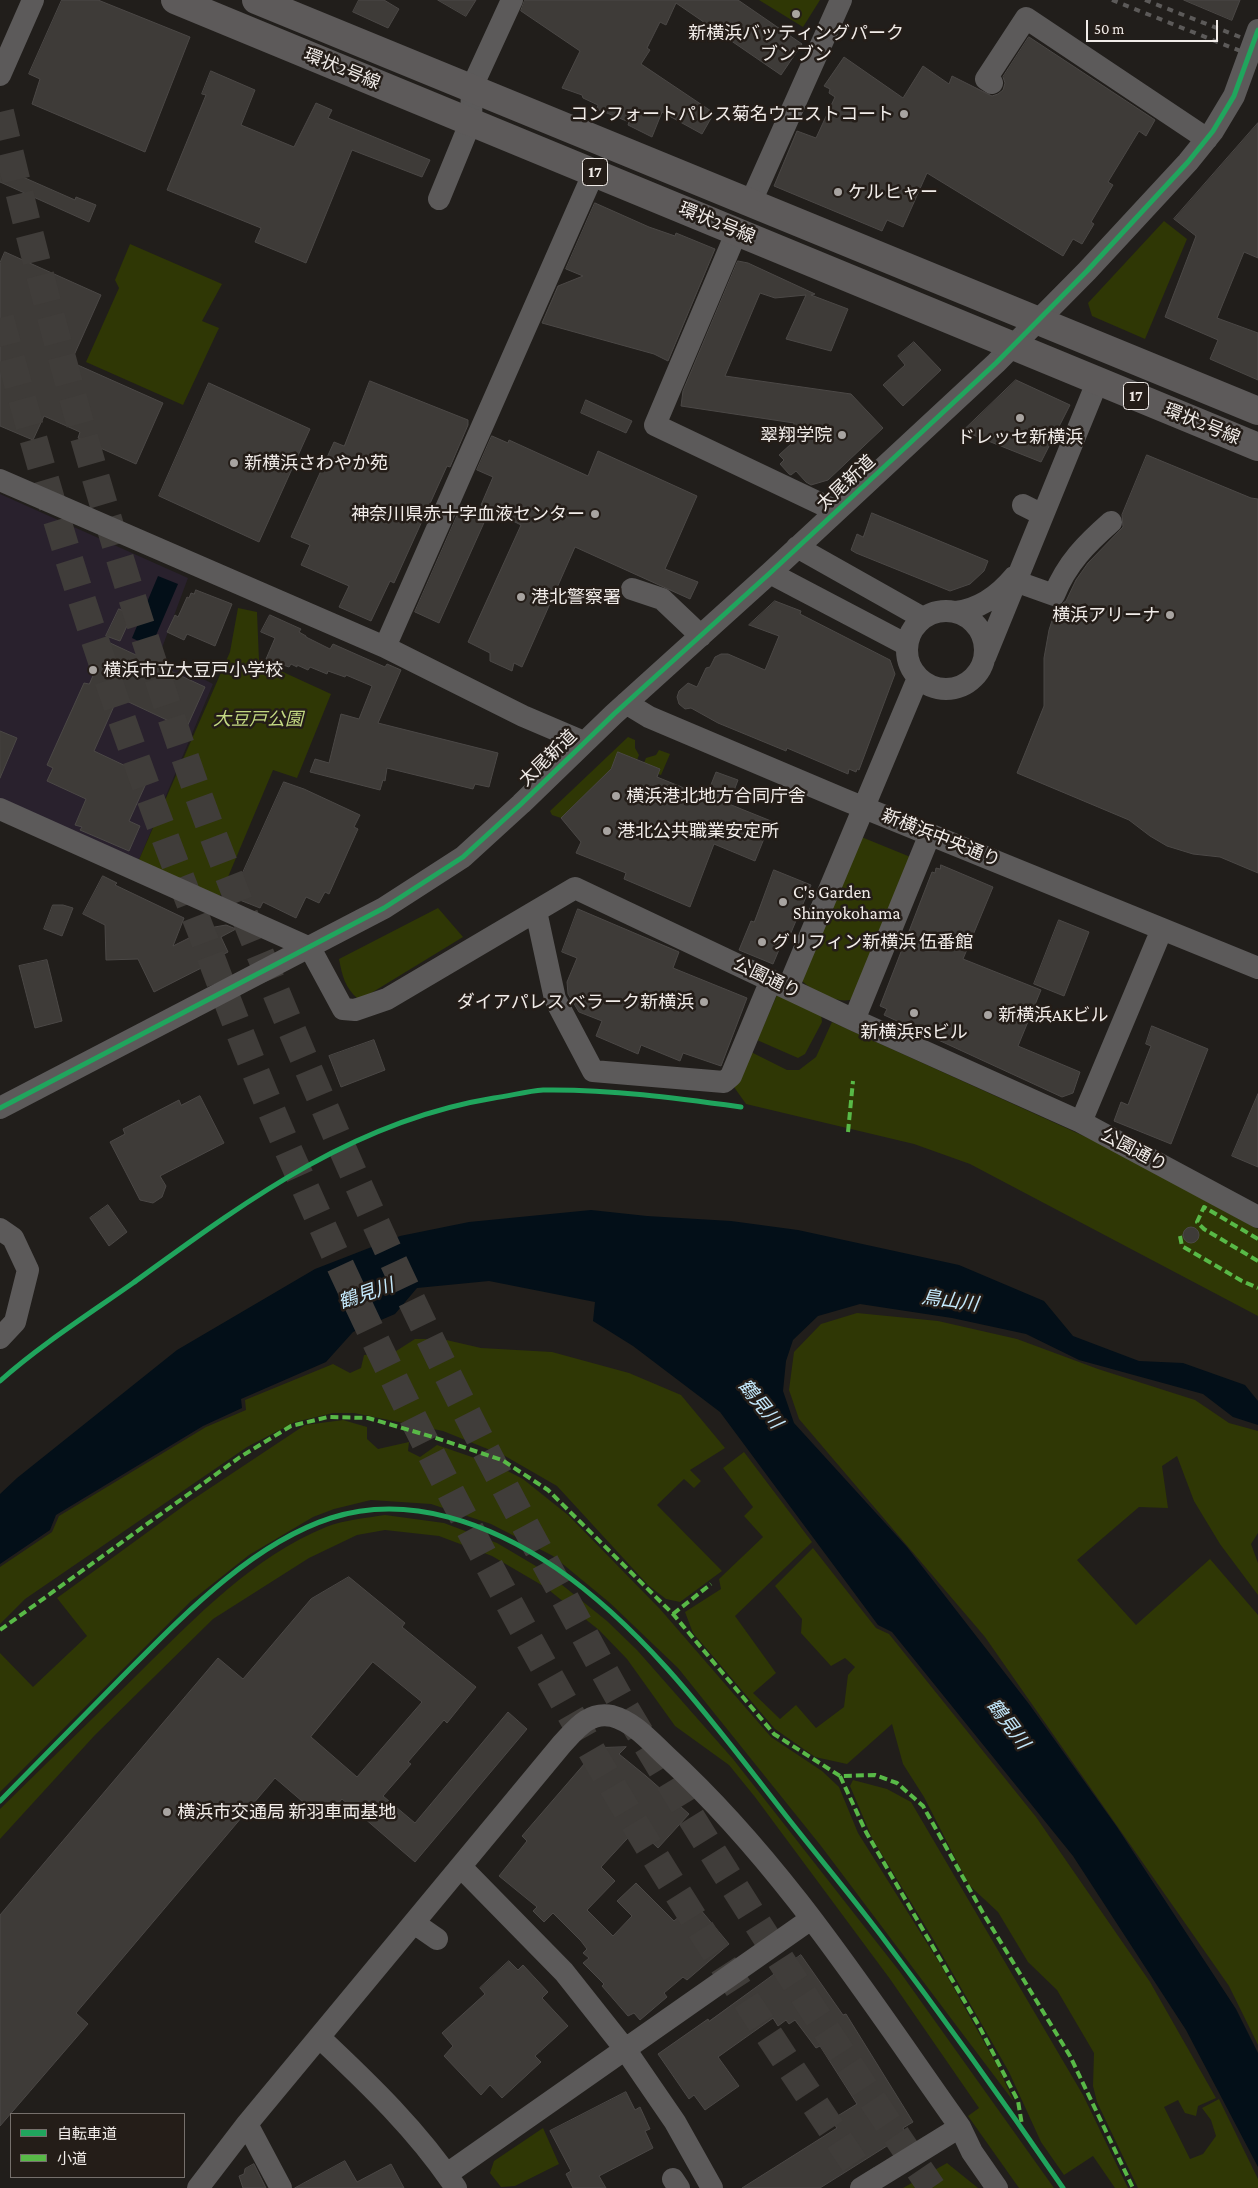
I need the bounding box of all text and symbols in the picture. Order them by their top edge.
marker: 新横浜バッティングパーク ブンブン [790,8,802,20]
scale bar [1088,10,1220,42]
text: 50 m [1094,21,1124,37]
place label: 新横浜バッティングパーク ブンブン [688,22,904,64]
street label: 環状2号線 [301,44,383,94]
place label: コンフォートパレス菊名ウエストコート [570,103,894,125]
marker: コンフォートパレス菊名ウエストコート [898,108,910,120]
road number: 17 [582,158,608,186]
place label: ケルヒャー [848,181,938,203]
marker: ケルヒャー [832,186,844,198]
street label: 環状2号線 [676,198,758,248]
road number: 17 [1124,382,1148,410]
street label: 環状2号線 [1161,399,1243,449]
marker: ドレッセ新横浜 [1014,412,1026,424]
place label: 翠翔学院 [760,424,832,446]
place label: ドレッセ新横浜 [957,426,1083,448]
marker: 翠翔学院 [836,429,848,441]
street label: 太尾新道 [812,451,880,515]
place label: 新横浜さわやか苑 [244,452,388,474]
marker: 新横浜さわやか苑 [228,457,240,469]
place label: 神奈川県赤十字血液センター [351,503,585,525]
marker: 神奈川県赤十字血液センター [589,508,601,520]
place label: 港北警察署 [531,586,621,608]
marker: 港北警察署 [515,591,527,603]
place label: 横浜アリーナ [1052,604,1160,626]
marker: 横浜アリーナ [1164,609,1176,621]
place label: 横浜市立大豆戸小学校 [103,659,283,681]
marker: 横浜市立大豆戸小学校 [87,664,99,676]
park label: 大豆戸公園 [213,708,303,730]
street label: 太尾新道 [515,725,581,791]
place label: 横浜港北地方合同庁舎 [626,785,806,807]
marker: 横浜港北地方合同庁舎 [610,790,622,802]
street label: 新横浜中央通り [879,804,1003,872]
place label: 港北公共職業安定所 [617,820,779,842]
marker: 港北公共職業安定所 [601,825,613,837]
place label: C's Garden Shinyokohama [793,881,901,924]
marker: C's Garden Shinyokohama [777,896,789,908]
place label: グリフィン新横浜 伍番館 [772,931,973,953]
marker: グリフィン新横浜 伍番館 [756,936,768,948]
street label: 公園通り [730,953,804,1003]
place label: ダイアパレス ベラーク新横浜 [457,991,694,1013]
marker: ダイアパレス ベラーク新横浜 [698,996,710,1008]
place label: 新横浜AKビル [998,1004,1109,1026]
marker: 新横浜FSビル [908,1007,920,1019]
marker: 新横浜AKビル [982,1009,994,1021]
place label: 新横浜FSビル [860,1021,968,1043]
street label: 公園通り [1097,1124,1171,1176]
water label: 鶴見川 [335,1274,397,1314]
water label: 鳥山川 [920,1286,980,1316]
water label: 鶴見川 [733,1375,787,1433]
water label: 鶴見川 [982,1694,1034,1754]
place label: 横浜市交通局 新羽車両基地 [177,1801,396,1823]
marker: 横浜市交通局 新羽車両基地 [161,1806,173,1818]
legend [10,2113,185,2178]
text: 自転車道 [57,2126,117,2142]
text: 小道 [57,2151,87,2167]

